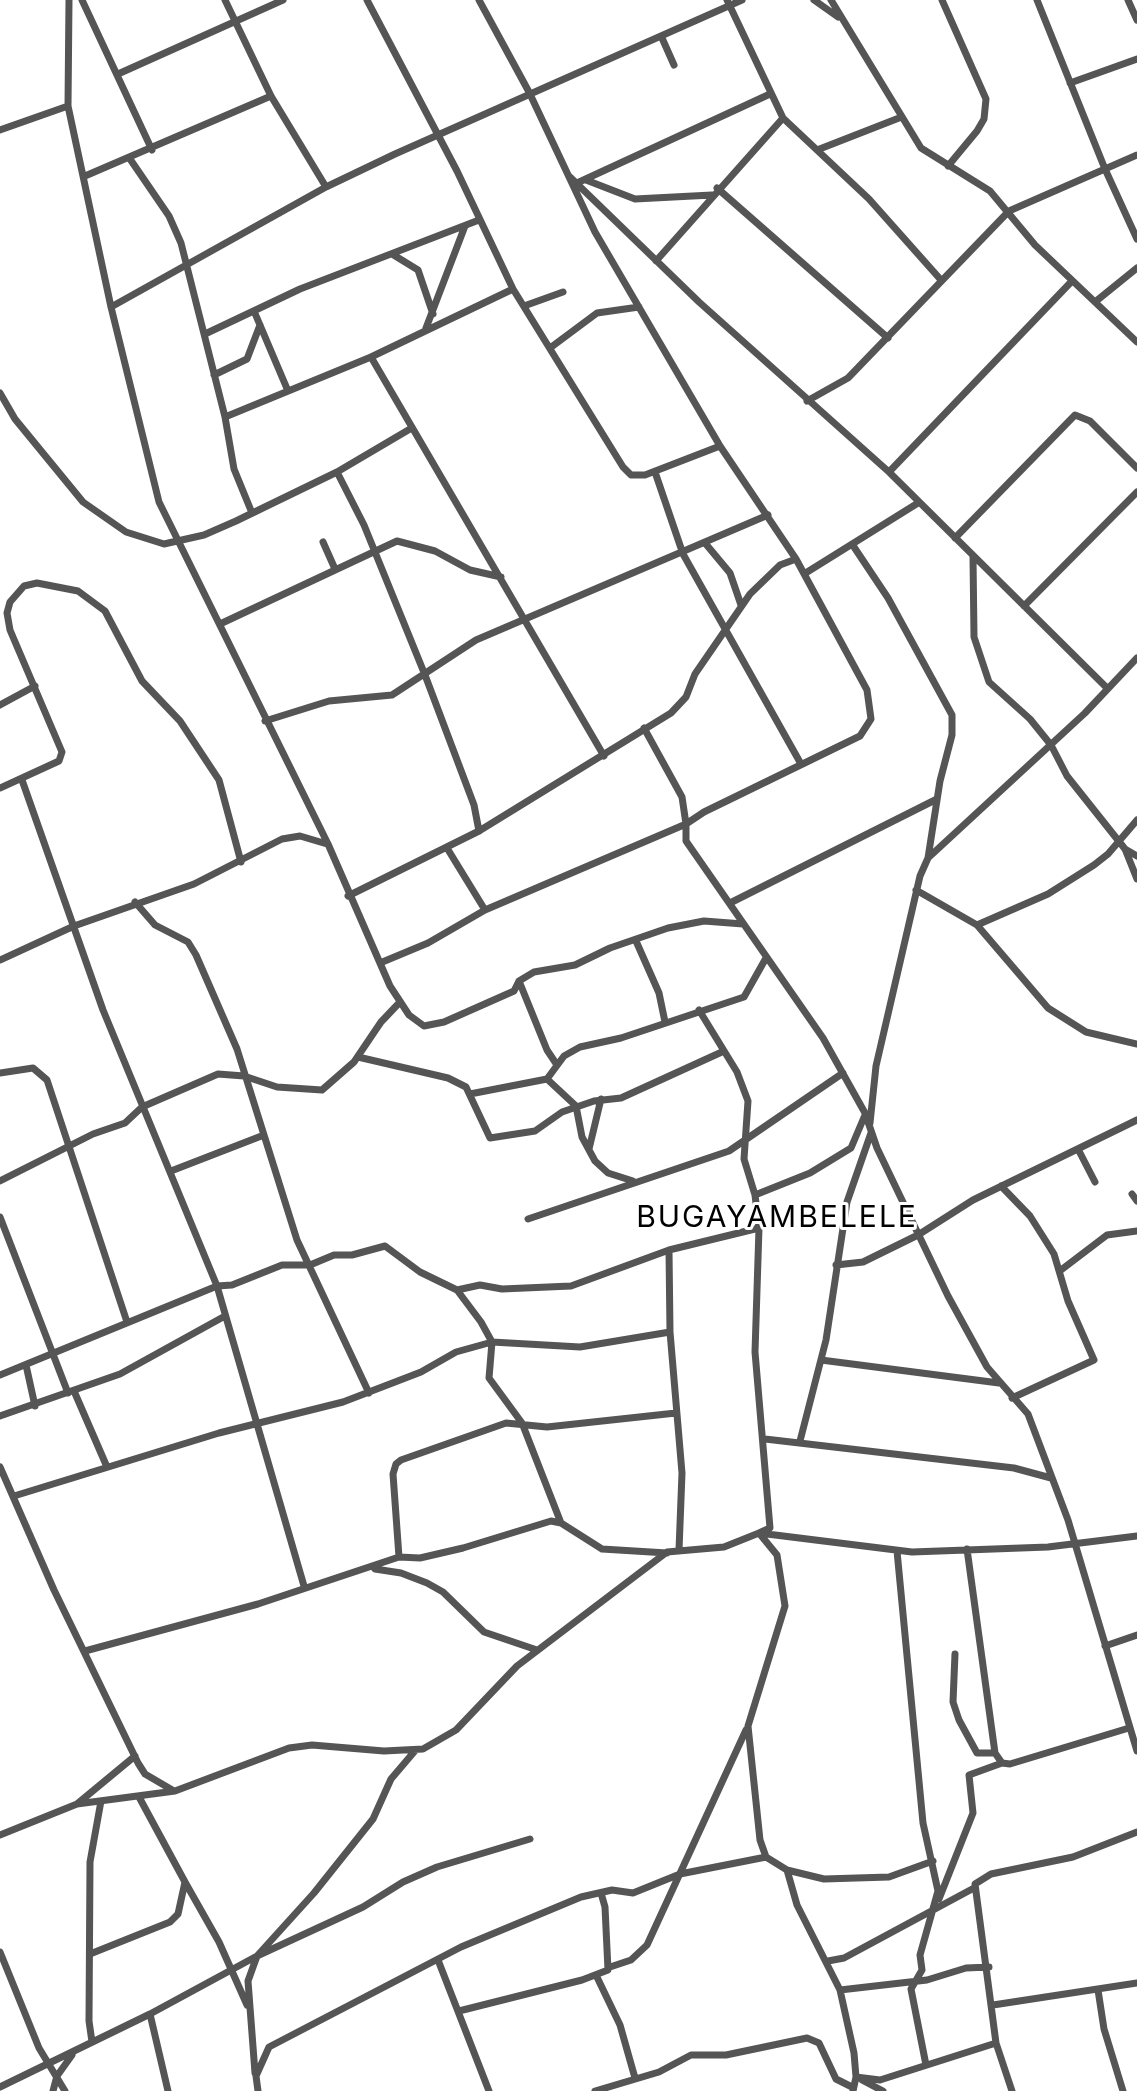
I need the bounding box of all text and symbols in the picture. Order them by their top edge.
district label: BUGAYAMBELELE [636,1200,918,1236]

